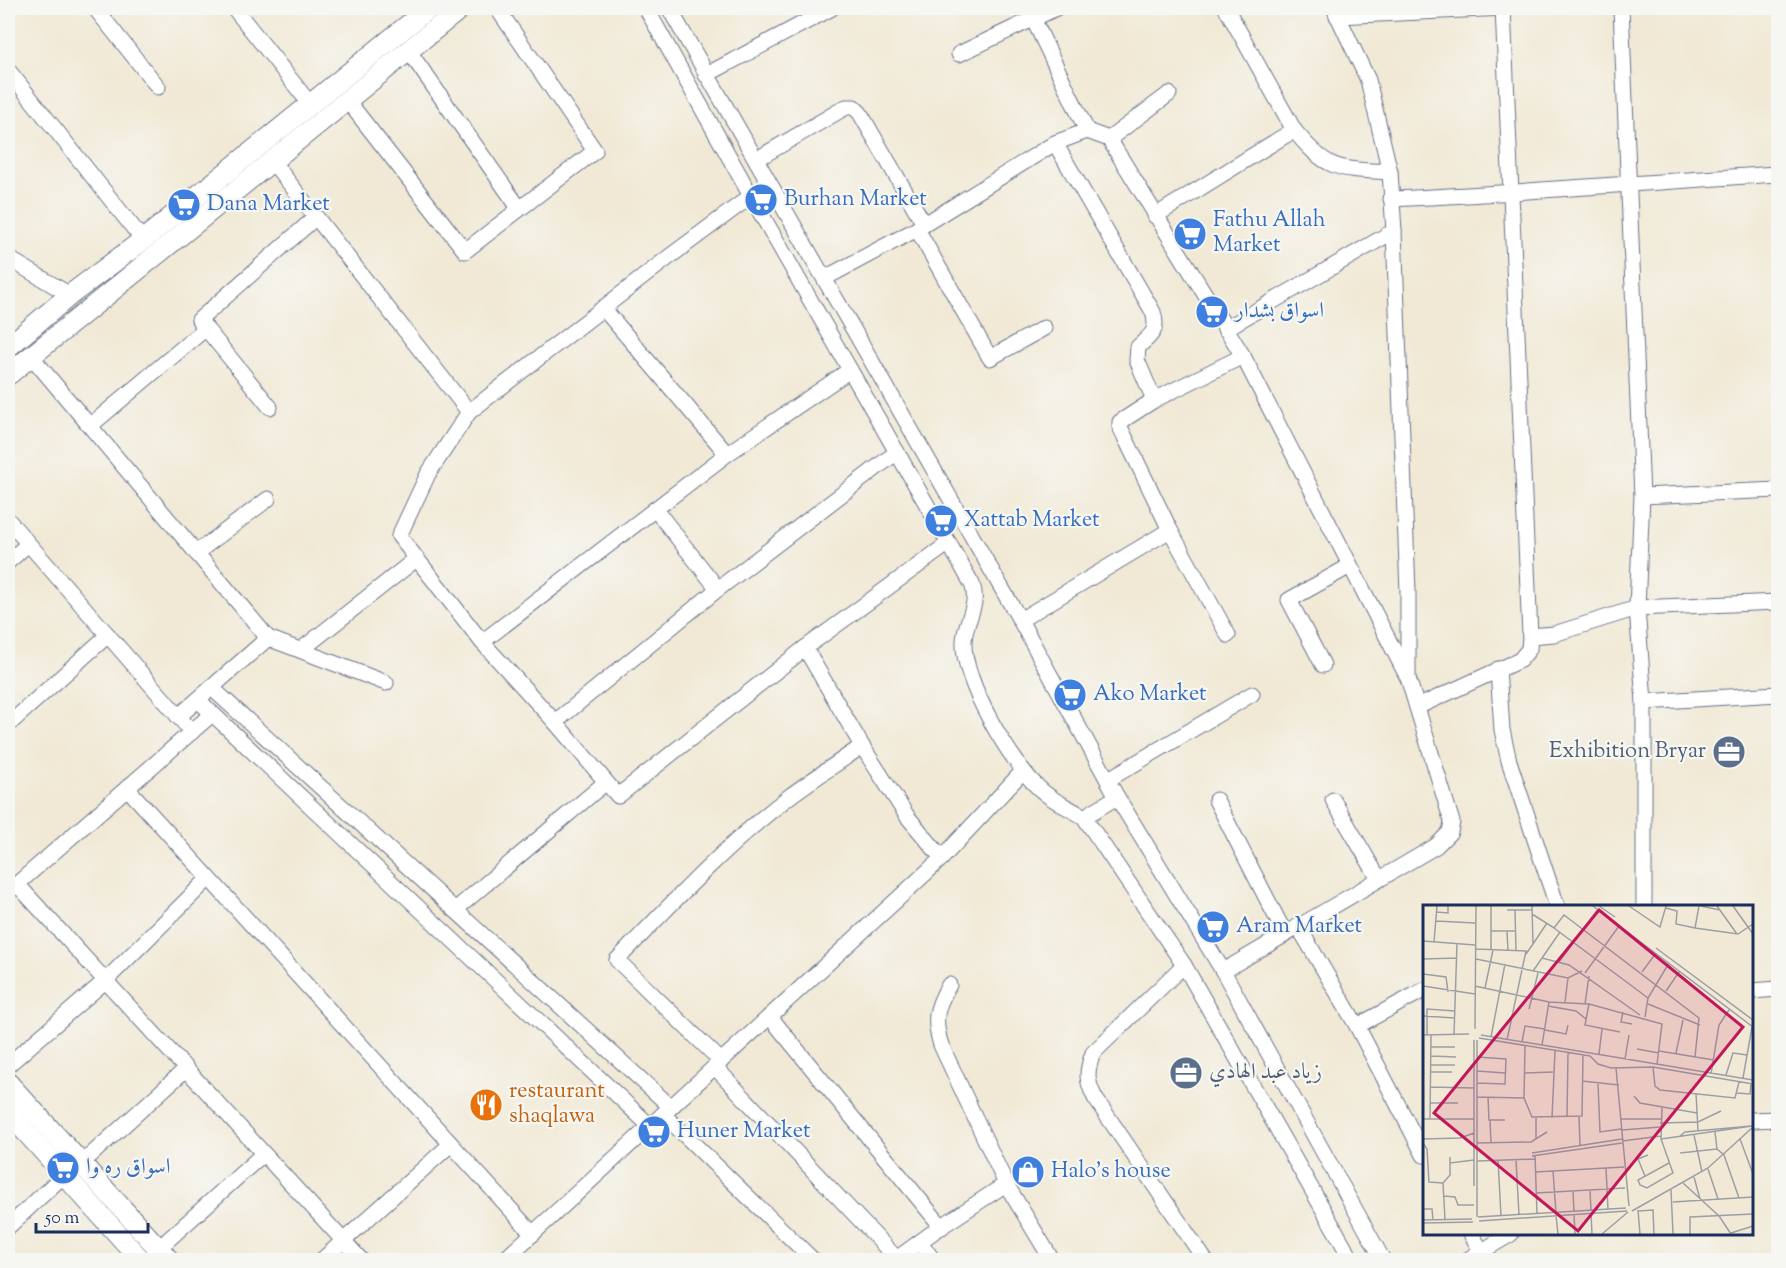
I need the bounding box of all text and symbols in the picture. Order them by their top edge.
supermarket icon: Burhan Market [743,182,779,218]
place label: Burhan Market [784,184,927,216]
supermarket icon: Dana Market [166,187,202,223]
place label: Dana Market [207,189,330,221]
place label: Fathu Allah Market [1213,205,1326,262]
supermarket icon: Fathu Allah Market [1172,216,1208,252]
supermarket icon: اسواق بشدار [1194,294,1230,330]
place label: اسواق بشدار [1233,296,1324,328]
supermarket icon: Xattab Market [923,503,959,539]
place label: Xattab Market [964,505,1100,537]
supermarket icon: Ako Market [1052,677,1088,713]
place label: Ako Market [1093,679,1207,711]
office icon: Exhibition Bryar [1711,734,1747,770]
place label: Exhibition Bryar [1549,736,1706,768]
inset map [1423,905,1753,1235]
supermarket icon: Aram Market [1195,909,1231,945]
place label: Aram Market [1236,911,1363,943]
office icon: زياد عبد الهادي [1168,1055,1204,1091]
place label: زياد عبد الهادي [1209,1057,1322,1089]
place label: restaurant shaqlawa [509,1076,605,1133]
restaurant icon: restaurant shaqlawa [468,1087,504,1123]
supermarket icon: Huner Market [636,1114,672,1150]
place label: Huner Market [677,1116,811,1148]
supermarket icon: اسواق ره وا [45,1150,81,1186]
place label: اسواق ره وا [86,1152,171,1184]
shop icon: Halo’s house [1010,1154,1046,1190]
place label: Halo’s house [1051,1156,1171,1188]
scale bar [36,1196,148,1234]
text: 50 m [44,1206,80,1232]

